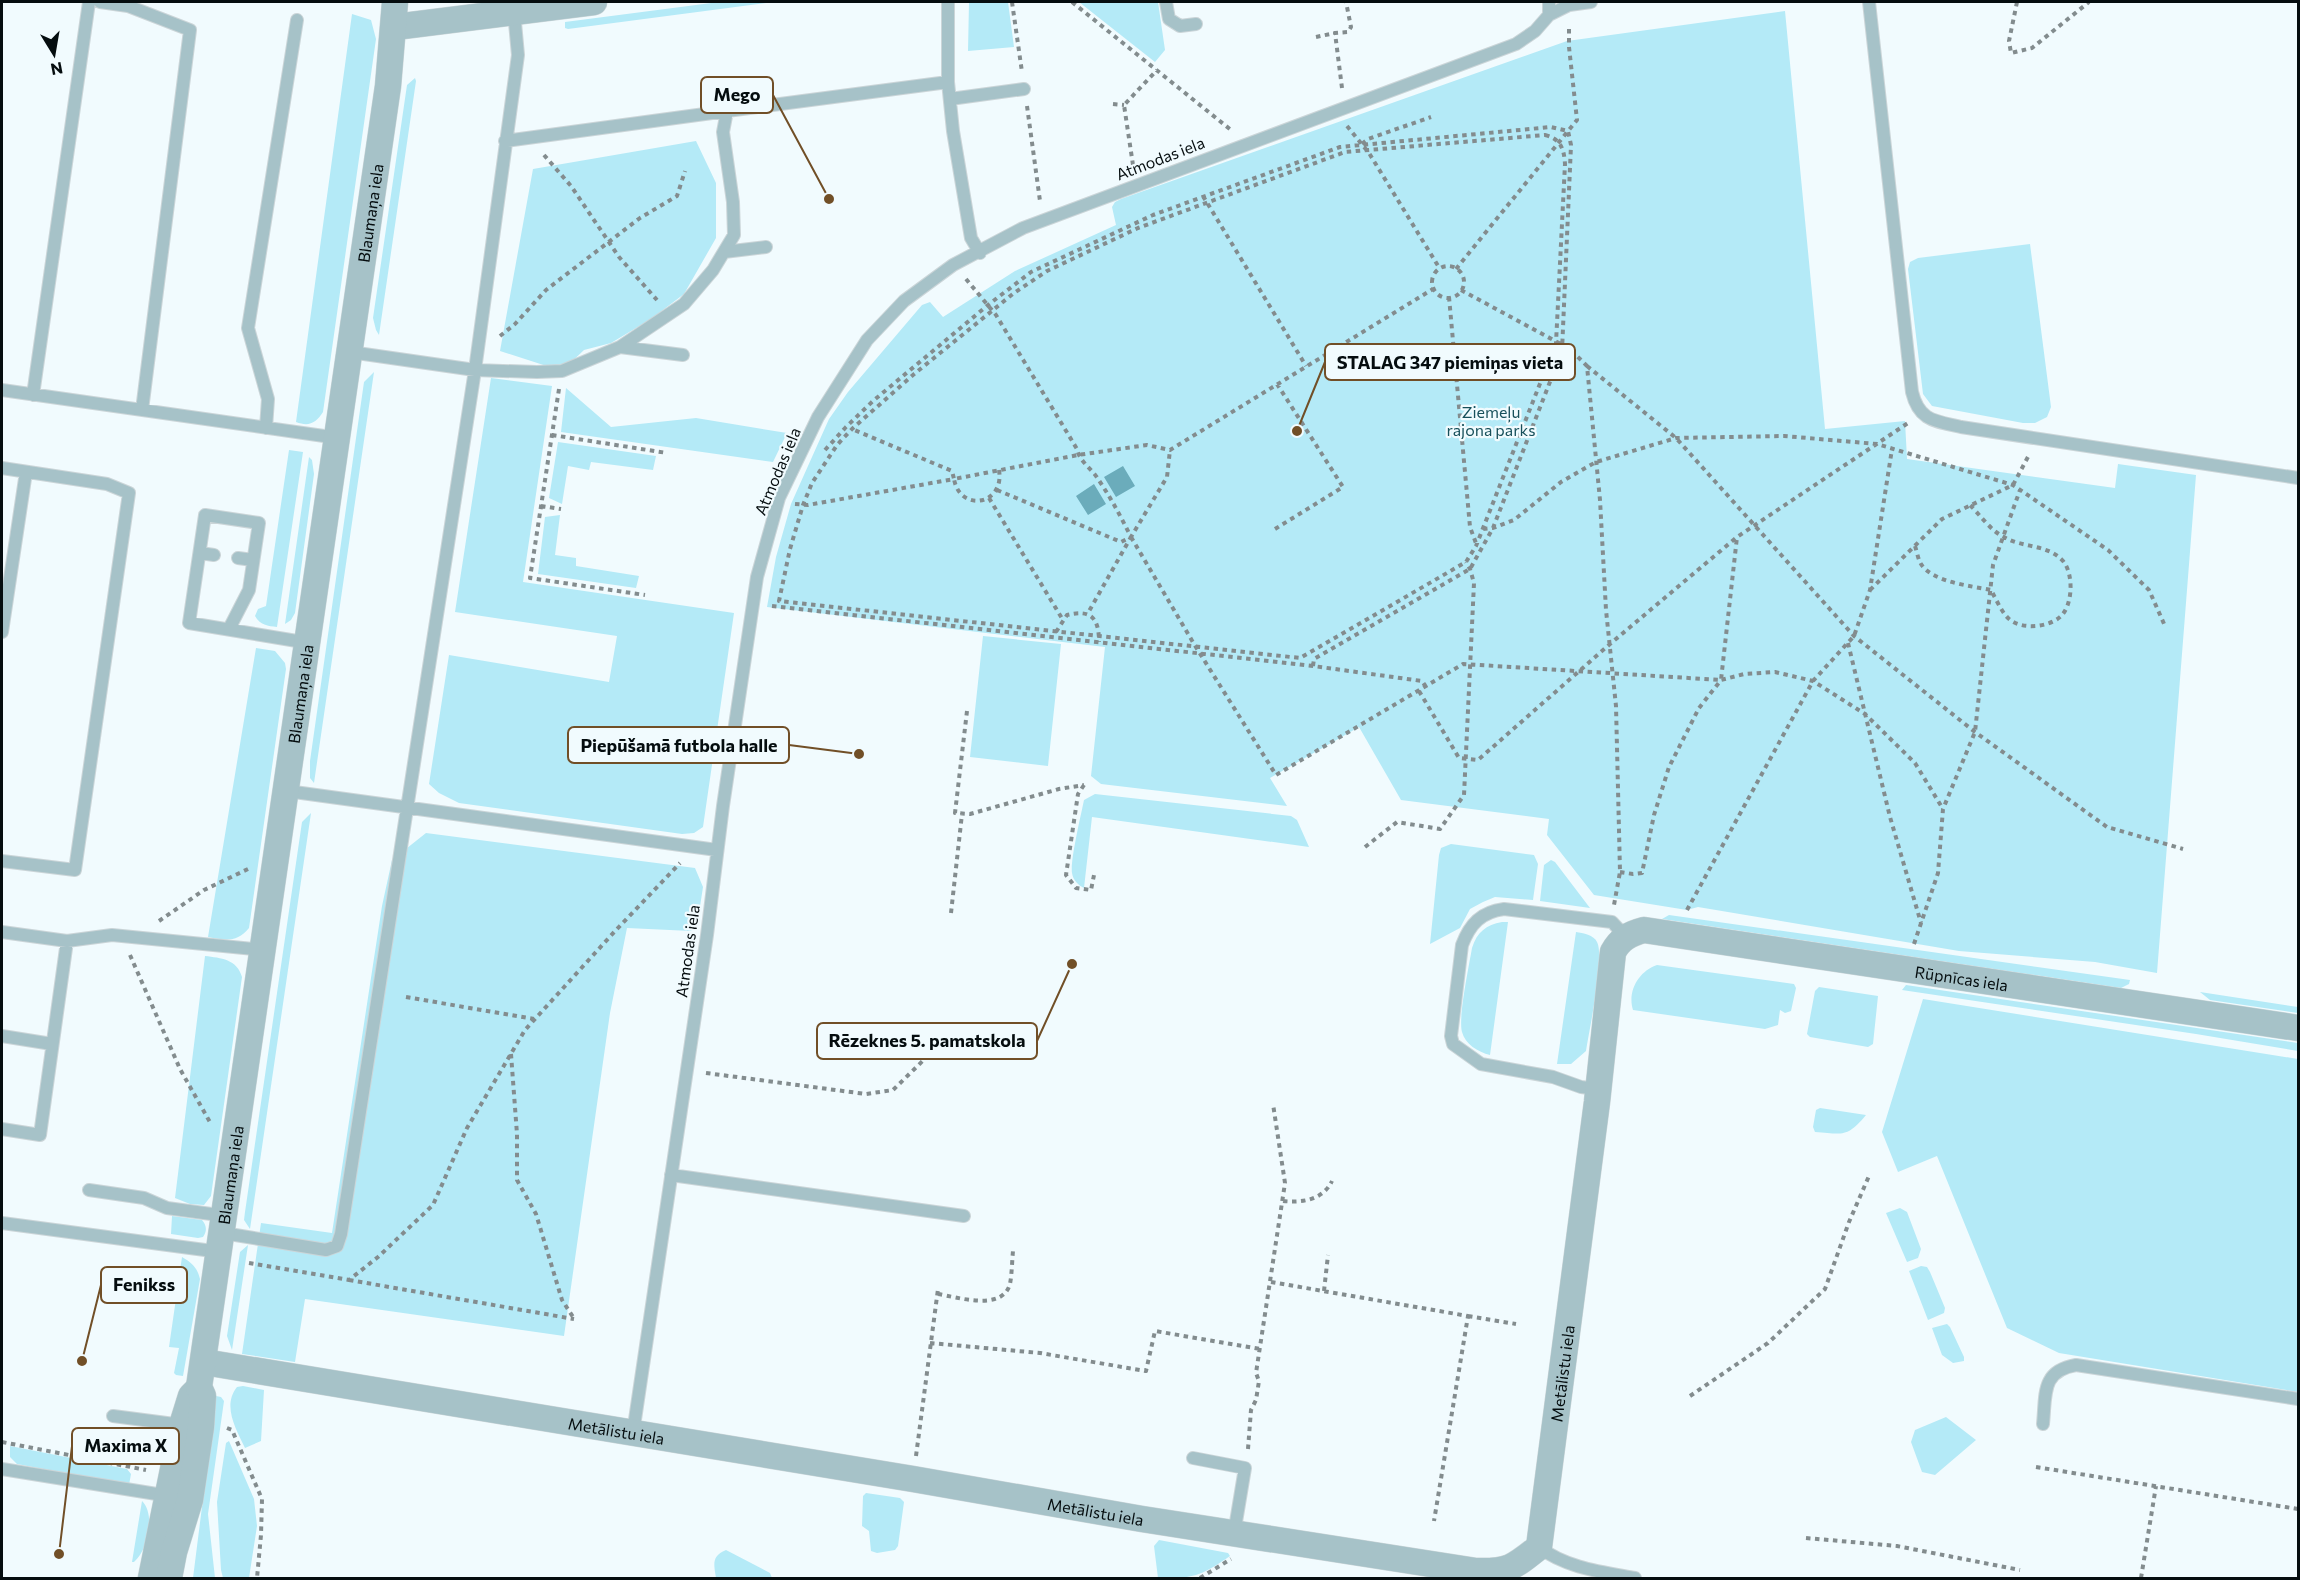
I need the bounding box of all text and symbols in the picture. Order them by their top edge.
north arrow [24,24,84,84]
text: N [49,59,65,80]
callout: Mego [701,77,773,113]
text: Mego [713,83,761,105]
street label: Atmodas iela [1113,132,1207,184]
street label: Blaumaņa iela [353,162,386,264]
callout: STALAG 347 piemiņas vieta [1325,344,1575,380]
text: STALAG 347 piemiņas vieta [1337,351,1563,374]
park label: Ziemeļu rajona parks [1446,402,1536,439]
street label: Atmodas iela [750,424,804,518]
street label: Blaumaņa iela [283,643,316,745]
callout: Piepūšamā futbola halle [568,727,789,763]
text: Piepūšamā futbola halle [580,734,778,756]
street label: Atmodas iela [671,903,703,999]
street label: Rūpnīcas iela [1914,961,2010,994]
callout: Rēzeknes 5. pamatskola [817,1023,1037,1059]
text: Rēzeknes 5. pamatskola [829,1029,1025,1051]
street label: Blaumaņa iela [213,1124,246,1226]
callout: Fenikss [101,1267,187,1303]
text: Fenikss [113,1273,175,1295]
street label: Metālistu iela [1546,1324,1577,1423]
street label: Metālistu iela [567,1413,666,1447]
callout: Maxima X [72,1428,179,1464]
text: Maxima X [84,1434,168,1456]
street label: Metālistu iela [1046,1493,1145,1529]

